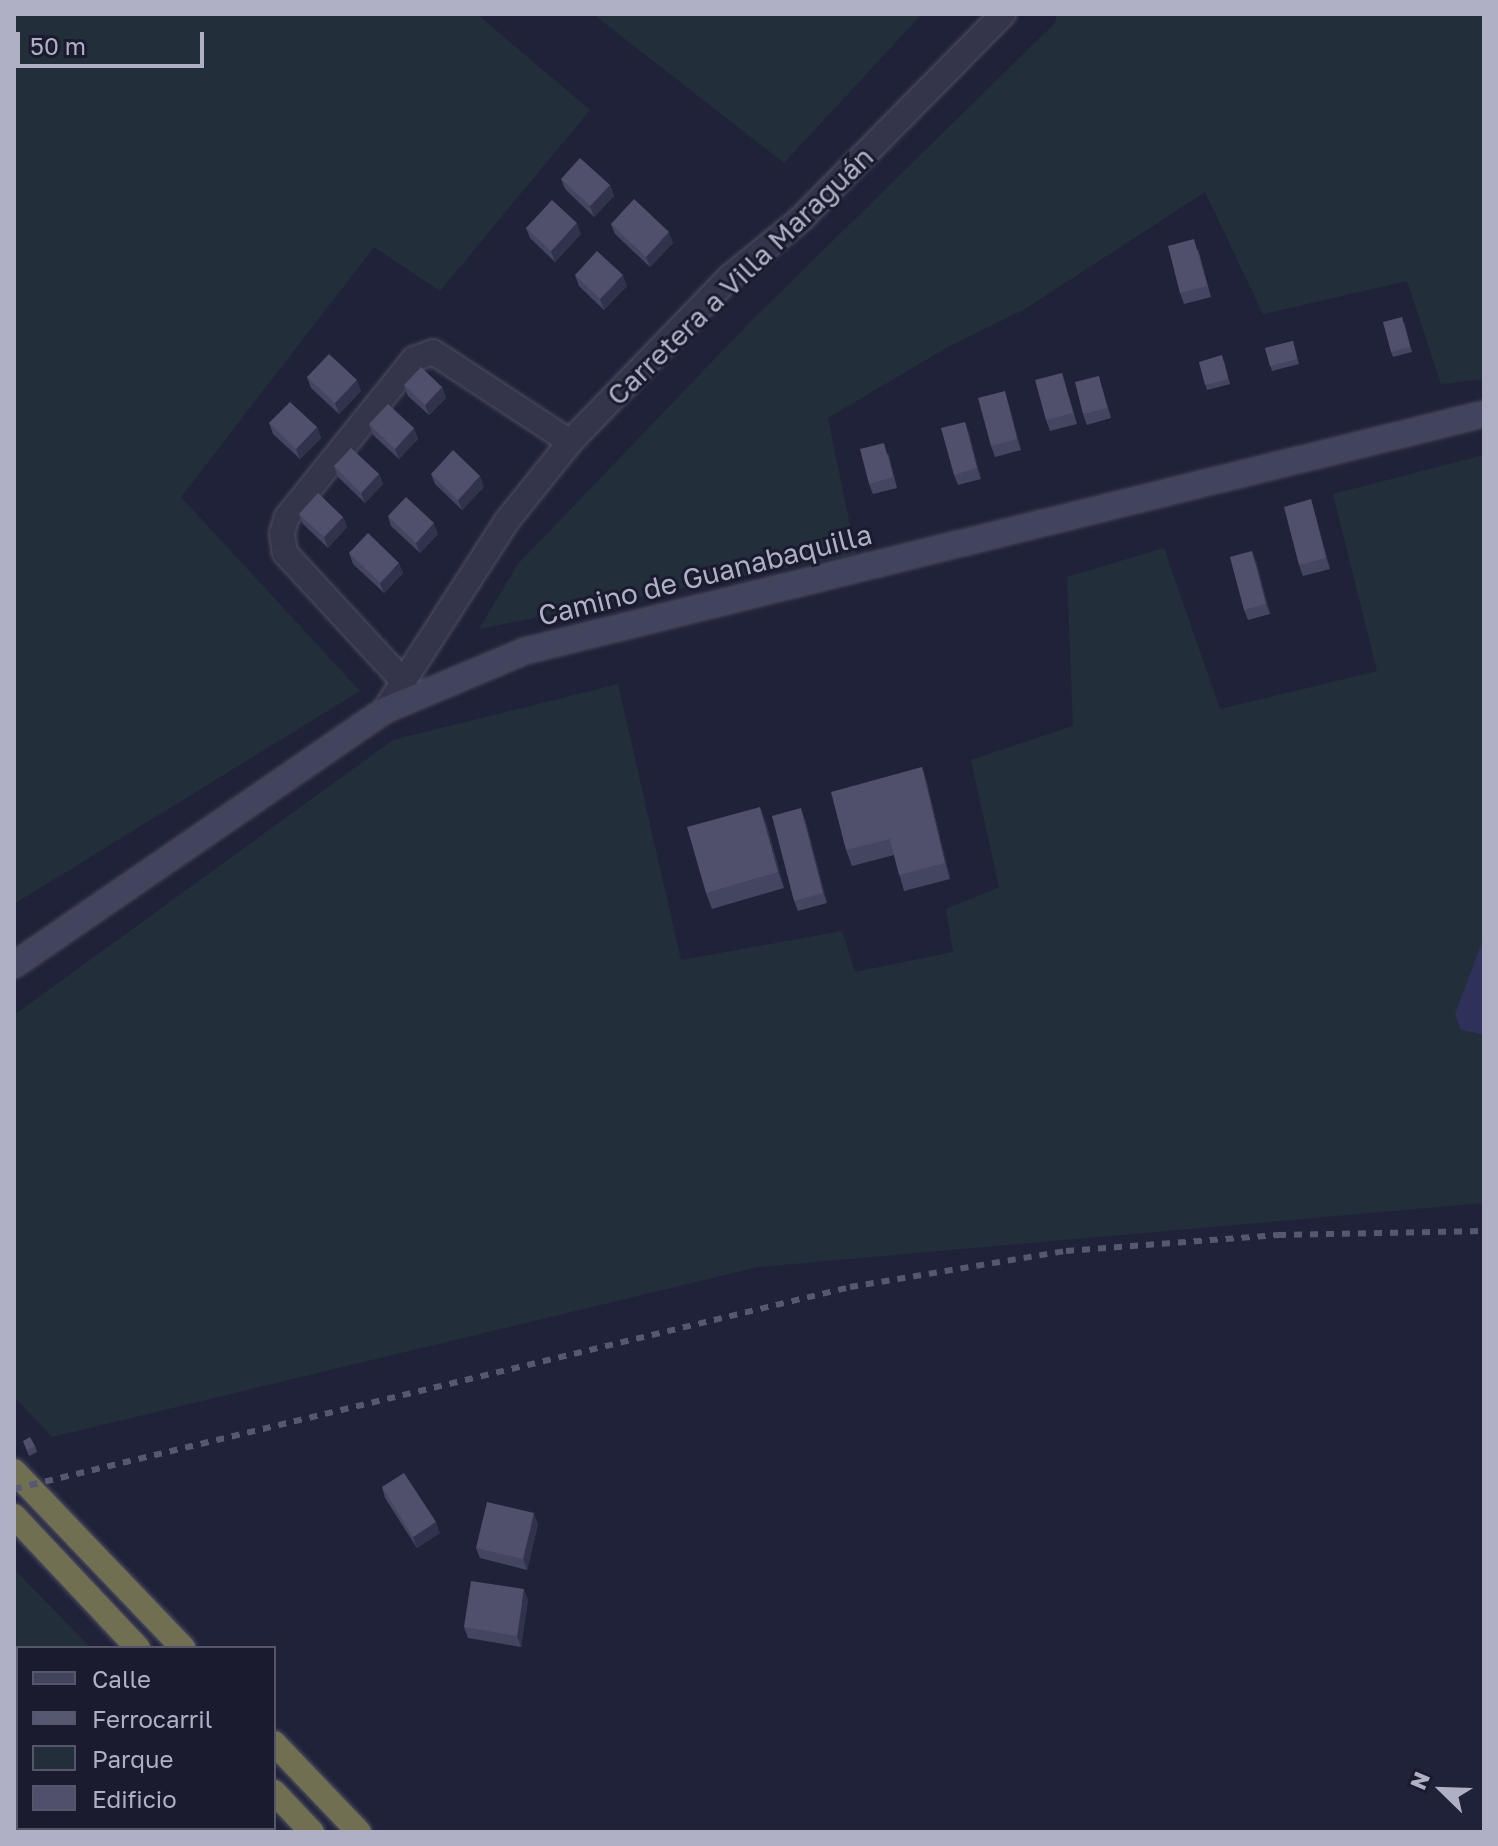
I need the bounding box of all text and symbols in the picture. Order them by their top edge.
scale bar [20,16,208,66]
text: 50 m [30,31,86,60]
street label: Carretera a Villa Maraguán [600,140,880,412]
street label: Camino de Guanabaquilla [535,517,875,633]
legend [16,1646,276,1830]
text: Calle [92,1664,151,1693]
text: Ferrocarril [92,1704,212,1733]
text: Parque [92,1744,173,1773]
north arrow [1402,1750,1482,1830]
text: N [1404,1767,1435,1793]
text: Edificio [92,1784,177,1813]

